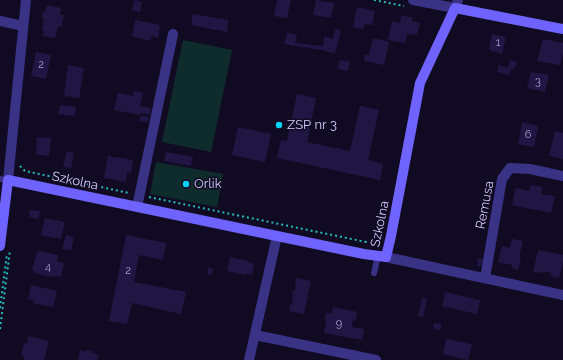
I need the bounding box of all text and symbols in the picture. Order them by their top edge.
house number: 1 [496,36,500,50]
house number: 2 [38,58,44,72]
house number: 3 [535,75,541,89]
place label: ZSP nr 3 [287,117,337,133]
marker: ZSP nr 3 [274,120,284,130]
house number: 6 [525,128,531,142]
street label: Szkolna [51,169,99,193]
place label: Orlik [194,176,222,192]
marker: Orlik [181,179,191,189]
street label: Remusa [473,179,497,231]
street label: Szkolna [368,200,392,248]
house number: 4 [45,260,51,274]
house number: 2 [125,264,131,278]
house number: 9 [336,317,342,331]

